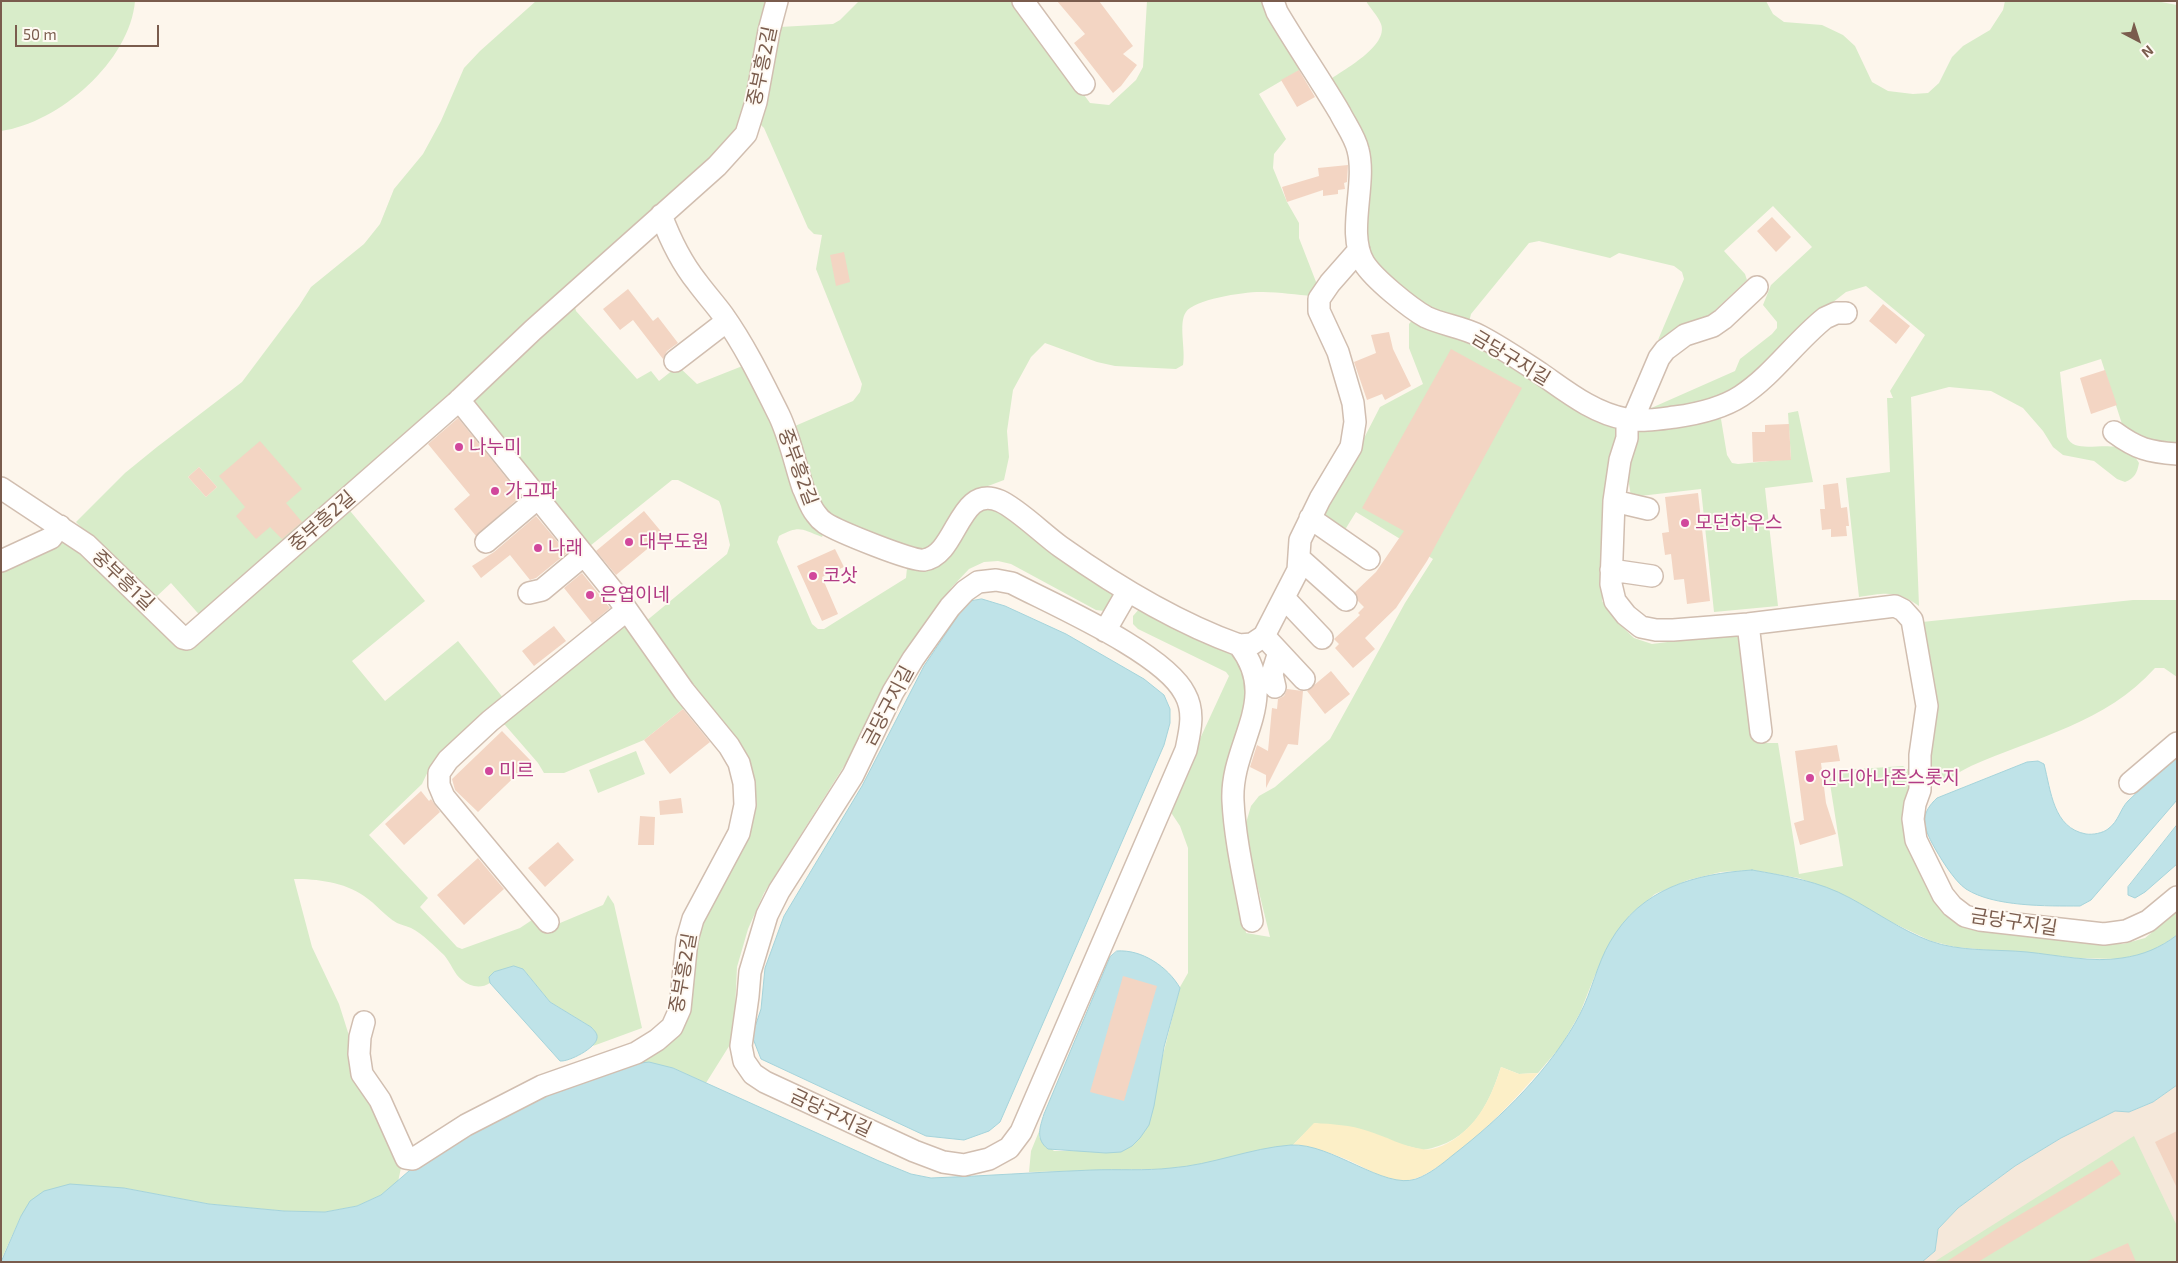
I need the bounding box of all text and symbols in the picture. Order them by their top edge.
scale bar [18,15,161,47]
north arrow [2113,15,2163,65]
street label: 중부흥2길 [742,24,782,108]
text: 50 m [23,25,57,43]
text: N [2139,42,2157,62]
street label: 금당구지길 [1468,326,1554,390]
street label: 중부흥2길 [774,425,822,509]
place label: 나누미 [469,436,521,458]
marker: 나누미 [453,441,465,453]
place label: 가고파 [505,480,557,502]
marker: 가고파 [489,485,501,497]
street label: 중부흥2길 [284,486,360,556]
place label: 모던하우스 [1695,512,1782,534]
marker: 모던하우스 [1679,517,1691,529]
place label: 대부도원 [639,531,709,553]
marker: 대부도원 [623,536,635,548]
place label: 나래 [548,537,583,559]
marker: 나래 [532,542,544,554]
street label: 중부흥1길 [87,545,159,615]
place label: 코삿 [823,565,858,587]
marker: 코삿 [807,570,819,582]
place label: 은엽이네 [600,584,670,606]
marker: 은엽이네 [584,589,596,601]
street label: 금당구지길 [857,662,919,750]
place label: 미르 [499,760,534,782]
marker: 미르 [483,765,495,777]
place label: 인디아나존스롯지 [1820,767,1960,789]
marker: 인디아나존스롯지 [1804,772,1816,784]
street label: 금당구지길 [1969,904,2059,940]
street label: 중부흥2길 [665,931,701,1015]
street label: 금당구지길 [787,1084,875,1142]

